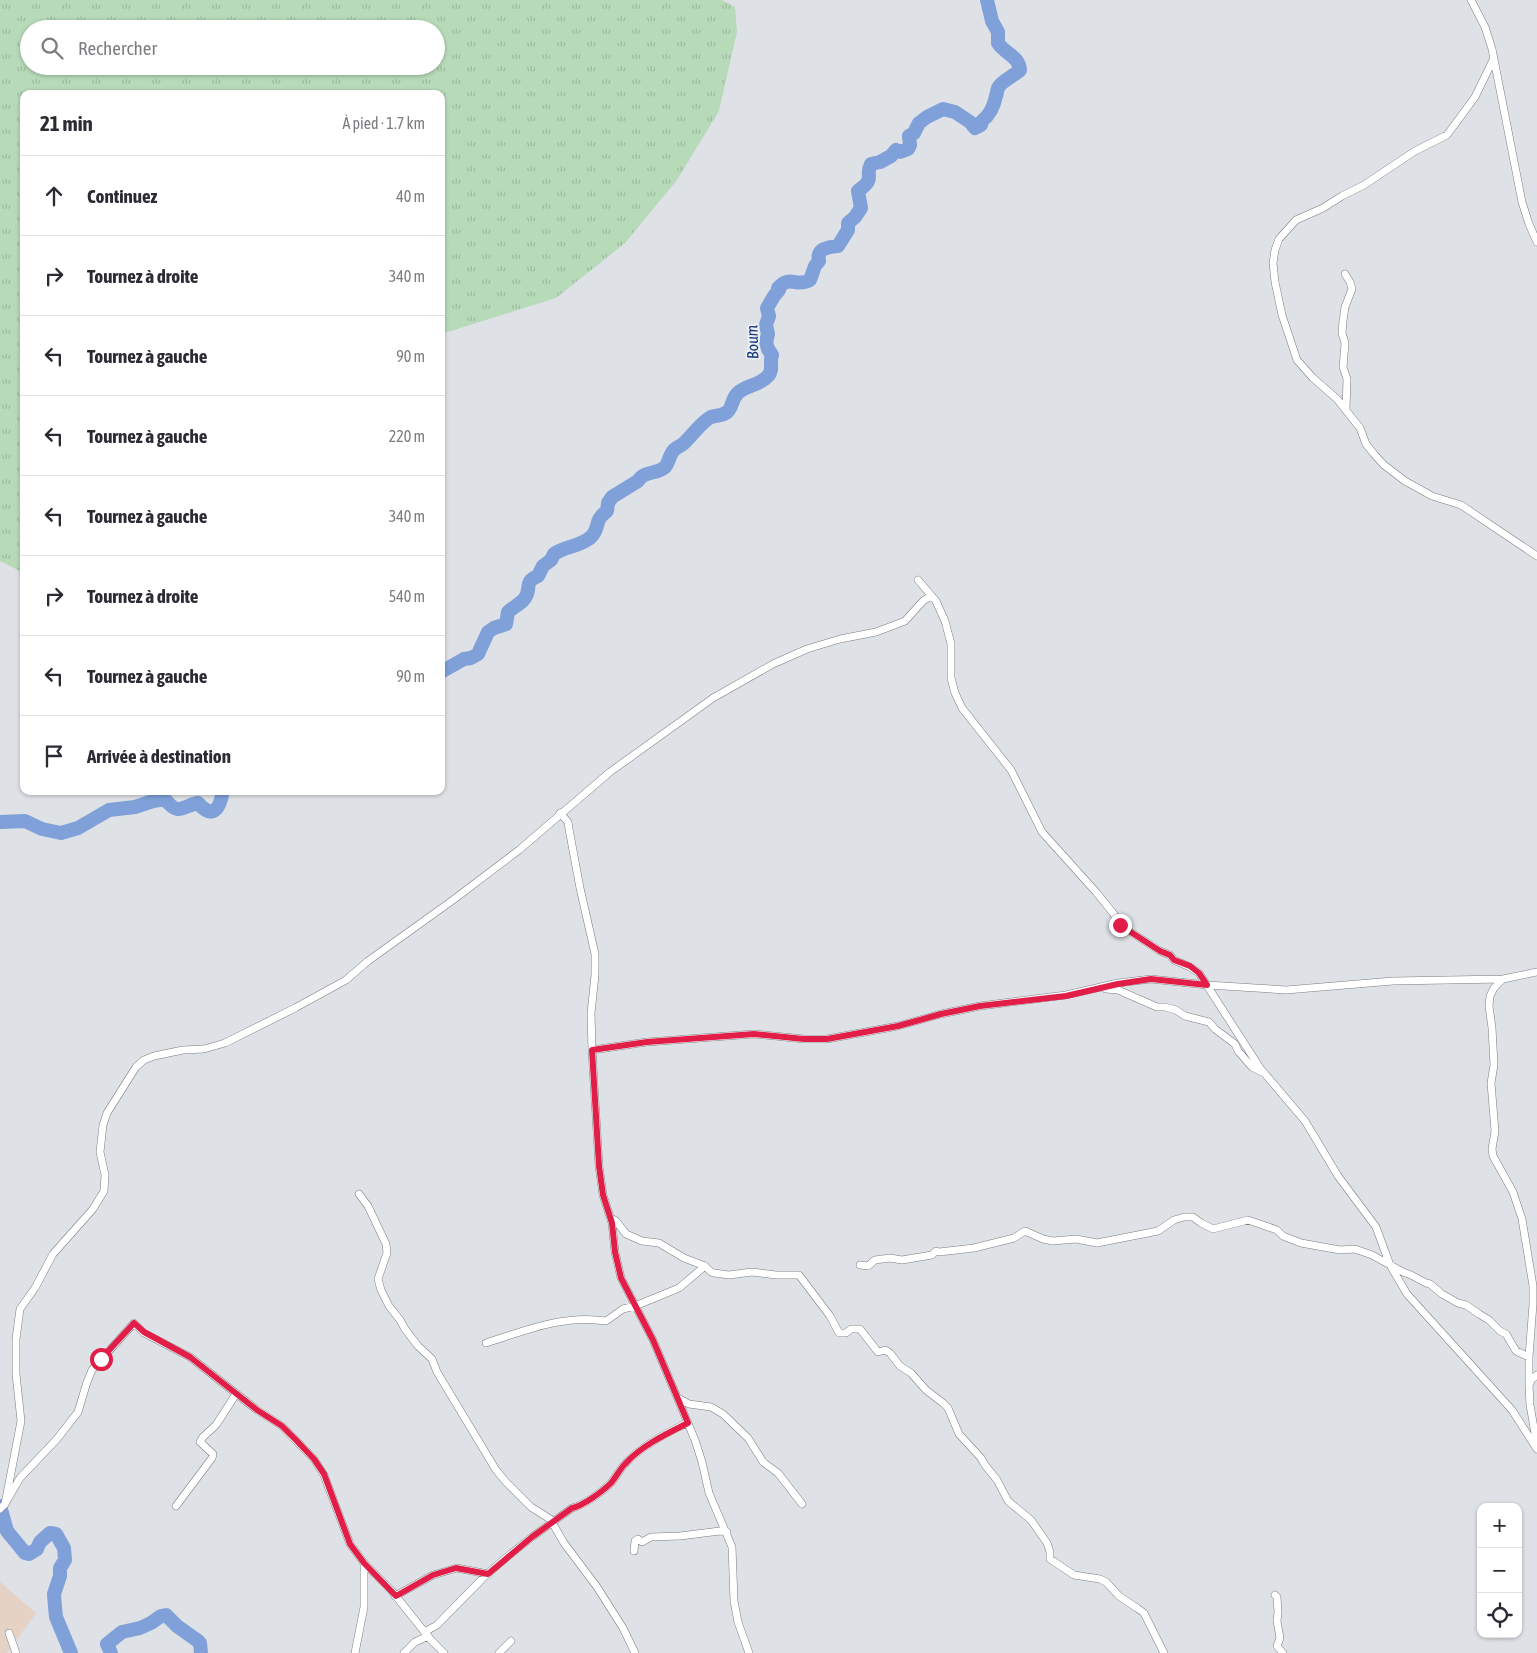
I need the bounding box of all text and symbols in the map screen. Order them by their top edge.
search box [20,20,445,75]
icon: search [38,34,66,62]
text: Rechercher [78,37,157,59]
text: 21 min [40,111,93,135]
text: À pied · 1.7 km [342,114,425,132]
icon: ahead [40,182,68,210]
text: Continuez [87,185,157,207]
text: 40 m [396,187,425,205]
icon: right [40,262,68,290]
text: Tournez à droite [87,265,198,287]
text: 340 m [389,267,425,285]
water label: Boum [742,324,762,359]
icon: left [40,342,68,370]
text: Tournez à gauche [87,345,207,367]
text: 90 m [396,347,425,365]
icon: left [40,422,68,450]
text: Tournez à gauche [87,425,207,447]
text: 220 m [389,427,425,445]
icon: left [40,502,68,530]
text: Tournez à gauche [87,505,207,527]
text: 340 m [389,507,425,525]
icon: right [40,582,68,610]
text: Tournez à droite [87,585,198,607]
text: 540 m [389,587,425,605]
icon: left [40,662,68,690]
text: Tournez à gauche [87,665,207,687]
text: 90 m [396,667,425,685]
icon: arrive [40,742,68,770]
text: Arrivée à destination [87,745,231,767]
route end [1109,914,1132,937]
route start [90,1348,113,1371]
map controls [1477,1503,1522,1638]
button: + [1477,1503,1522,1548]
button: − [1477,1548,1522,1593]
button: locate [1477,1593,1522,1638]

